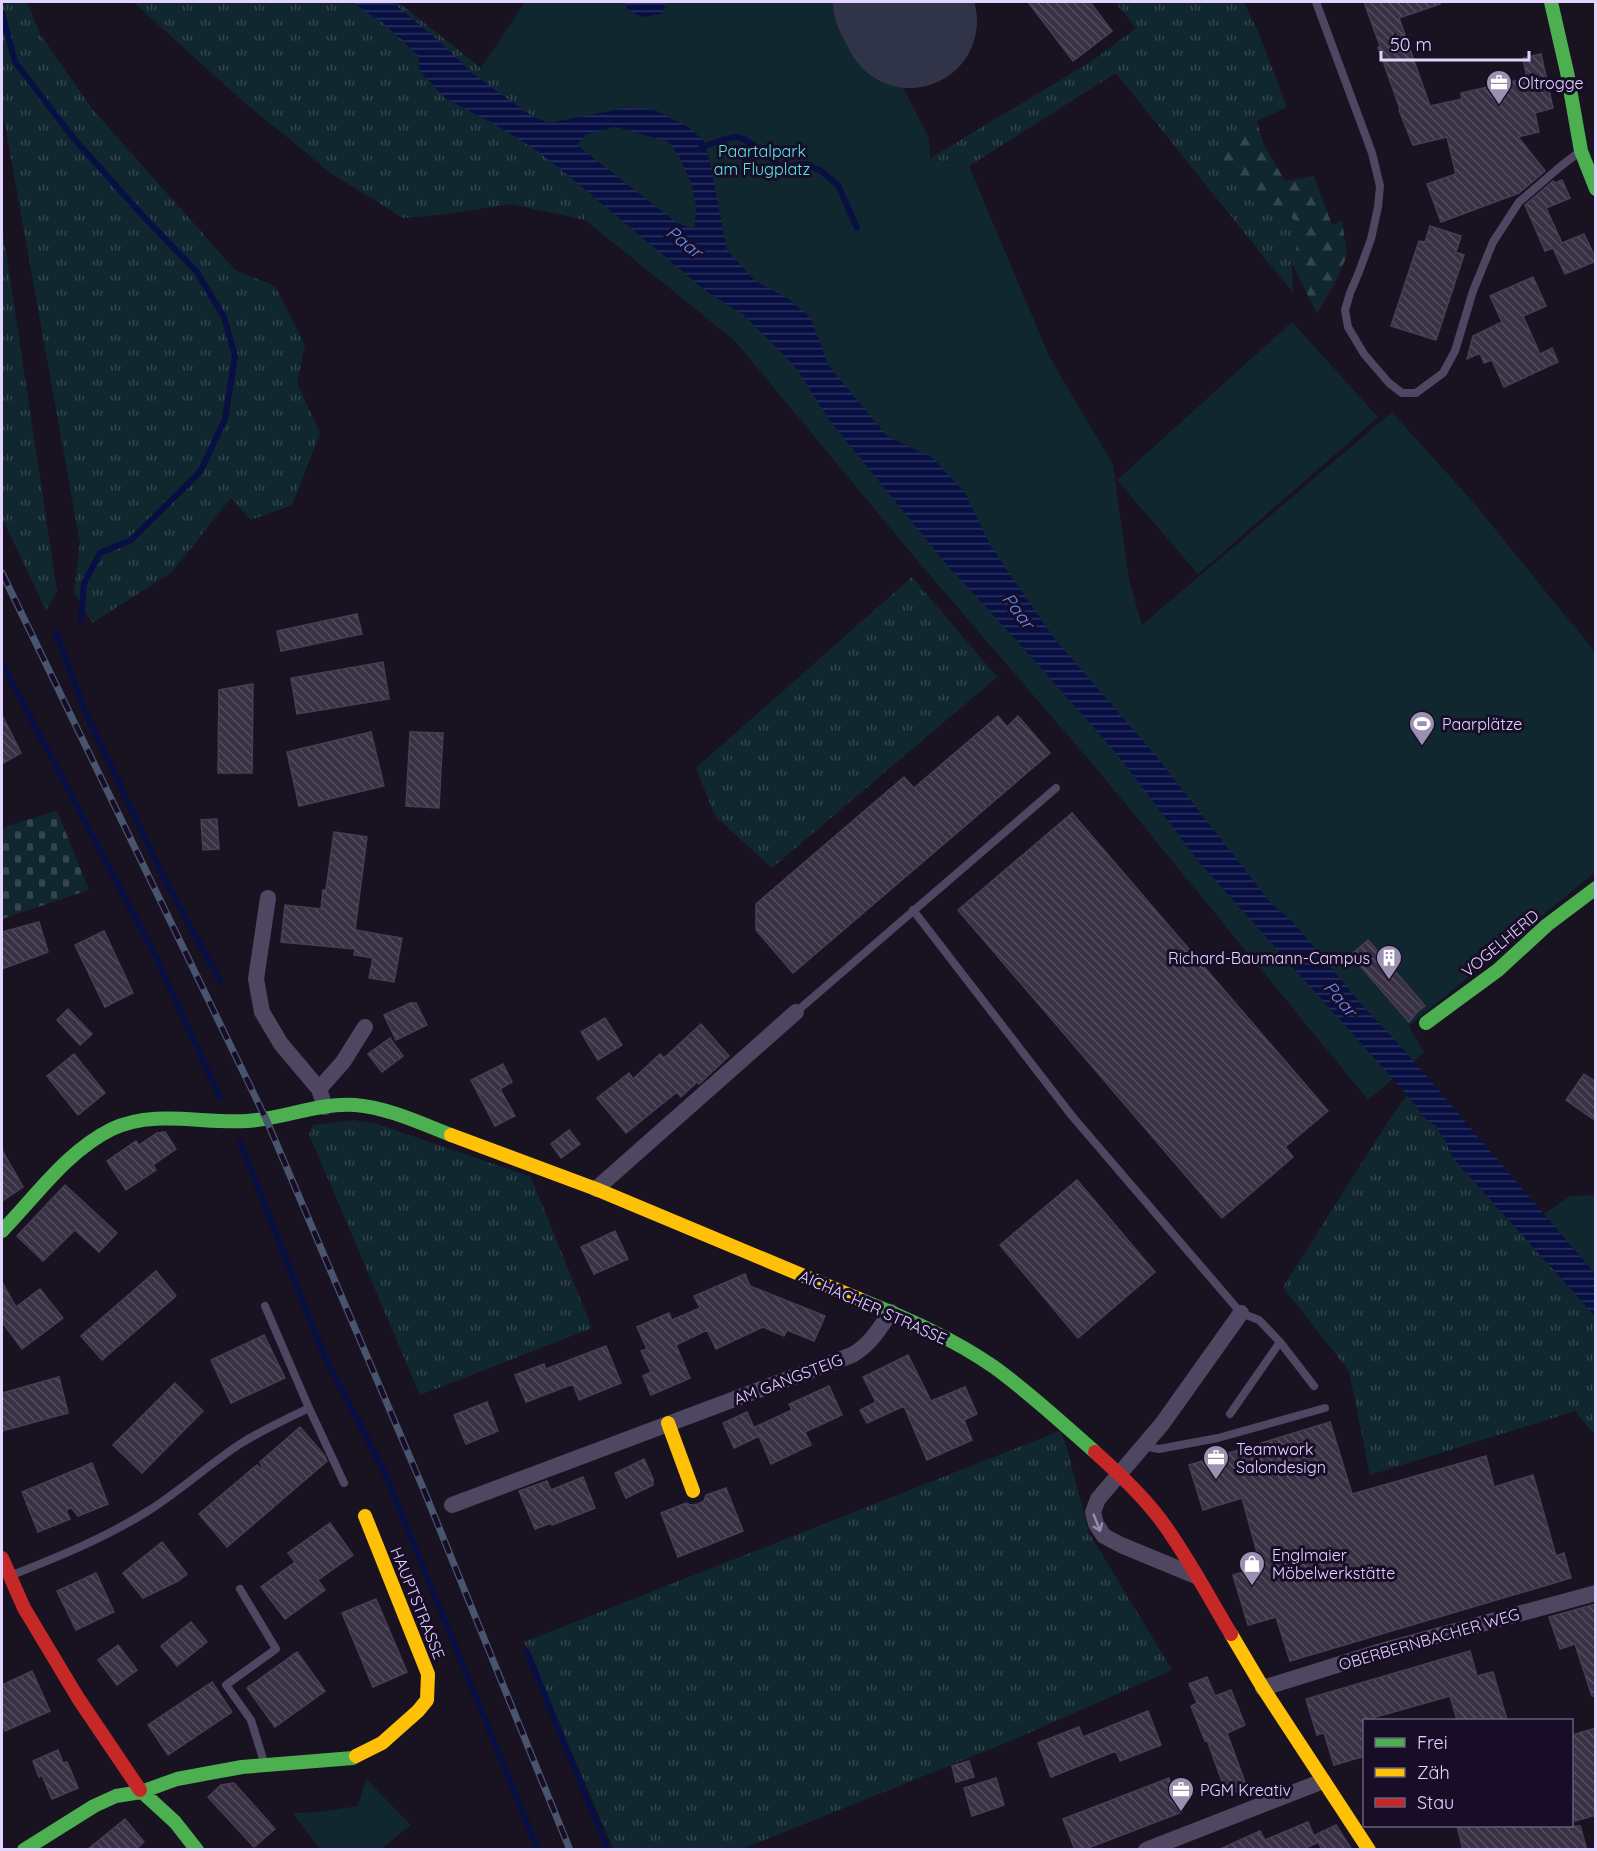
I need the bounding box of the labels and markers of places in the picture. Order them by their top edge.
office icon: Oltrogge [1484,68,1514,106]
place label: Oltrogge [1518,73,1583,93]
sports icon: Paarplätze [1407,709,1437,747]
place label: Paarplätze [1442,714,1522,734]
building icon: Richard-Baumann-Campus [1374,943,1404,981]
place label: Richard-Baumann-Campus [1168,948,1370,968]
place label: Teamwork Salondesign [1236,1439,1326,1477]
office icon: Teamwork Salondesign [1201,1443,1231,1481]
place label: Englmaier Möbelwerkstätte [1272,1545,1395,1583]
shop icon: Englmaier Möbelwerkstätte [1237,1549,1267,1587]
office icon: PGM Kreativ [1166,1775,1196,1813]
place label: PGM Kreativ [1200,1780,1291,1800]

